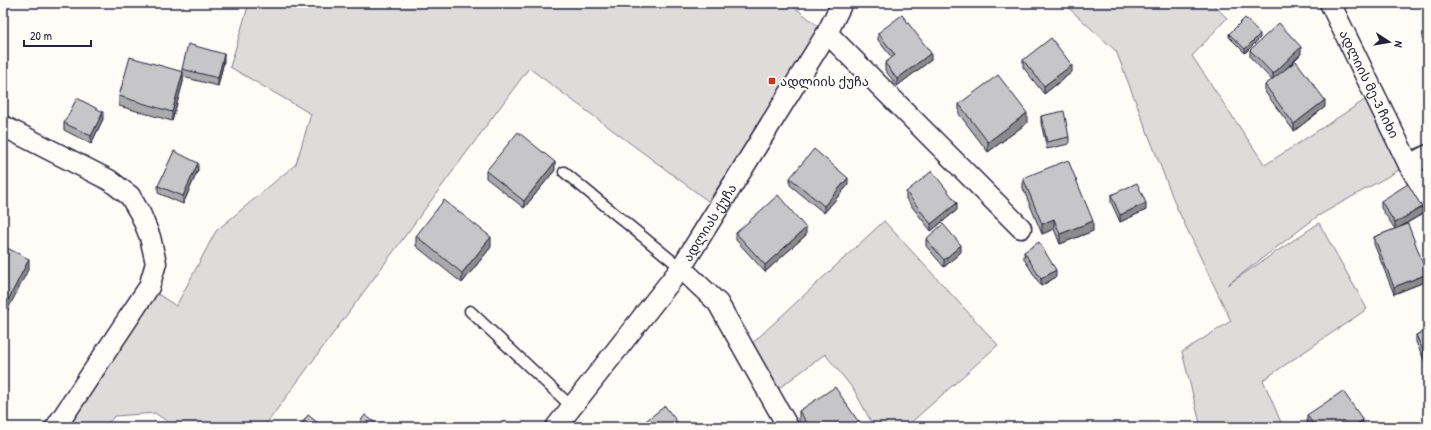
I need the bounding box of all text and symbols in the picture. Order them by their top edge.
scale bar [24,22,91,48]
north arrow [1369,22,1409,62]
text: 20 m [30,27,52,44]
street label: ადლიის მე-3 ჩიხი [1335,27,1404,141]
text: N [1391,40,1406,49]
place label: ადლიის ქუჩა [780,72,869,90]
marker: ადლიის ქუჩა [767,76,777,86]
street label: ადლიას ქუჩა [678,180,740,265]

